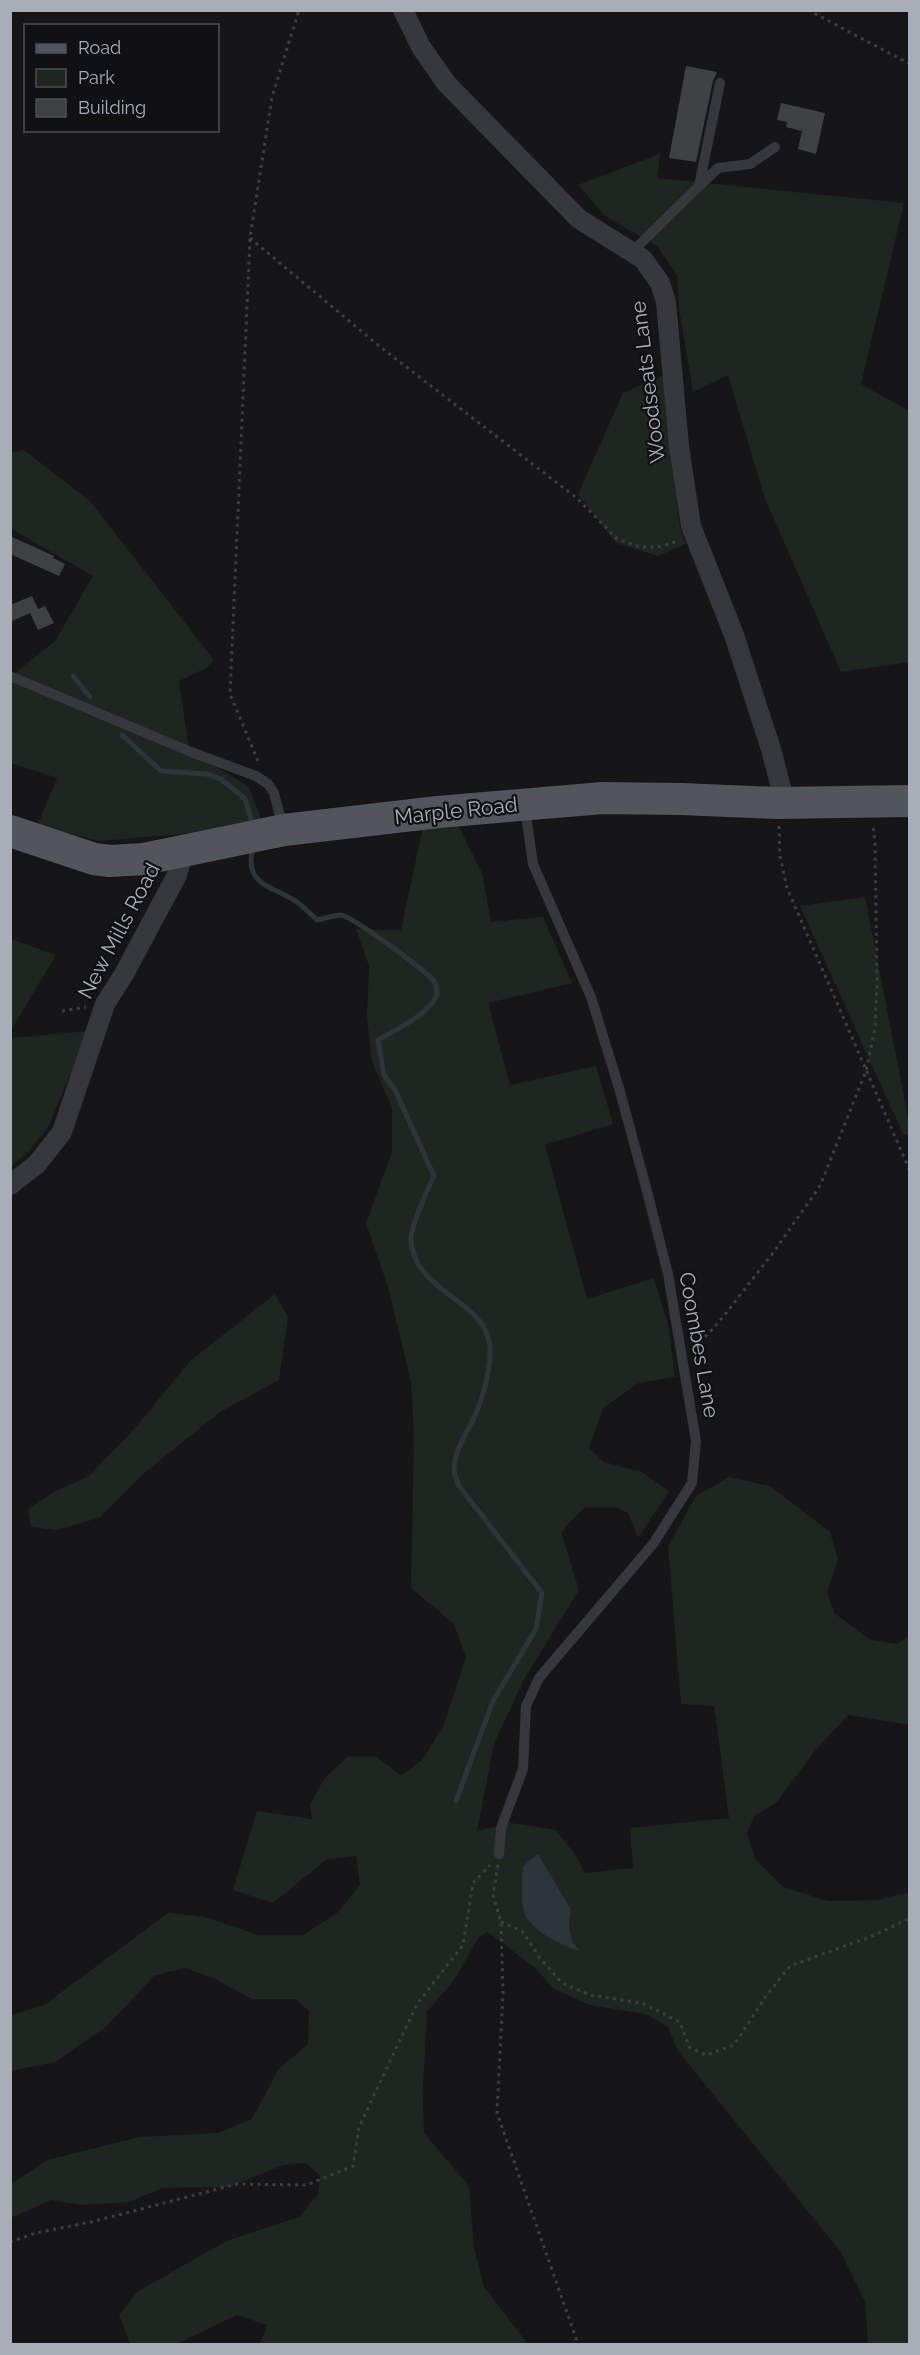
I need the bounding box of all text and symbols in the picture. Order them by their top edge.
legend [24,24,219,132]
text: Road [78,37,121,58]
text: Park [78,67,115,88]
text: Building [78,97,146,118]
street label: Woodseats Lane [625,300,670,465]
street label: Marple Road [393,792,519,829]
street label: New Mills Road [72,859,165,1003]
street label: Coombes Lane [674,1270,725,1420]

